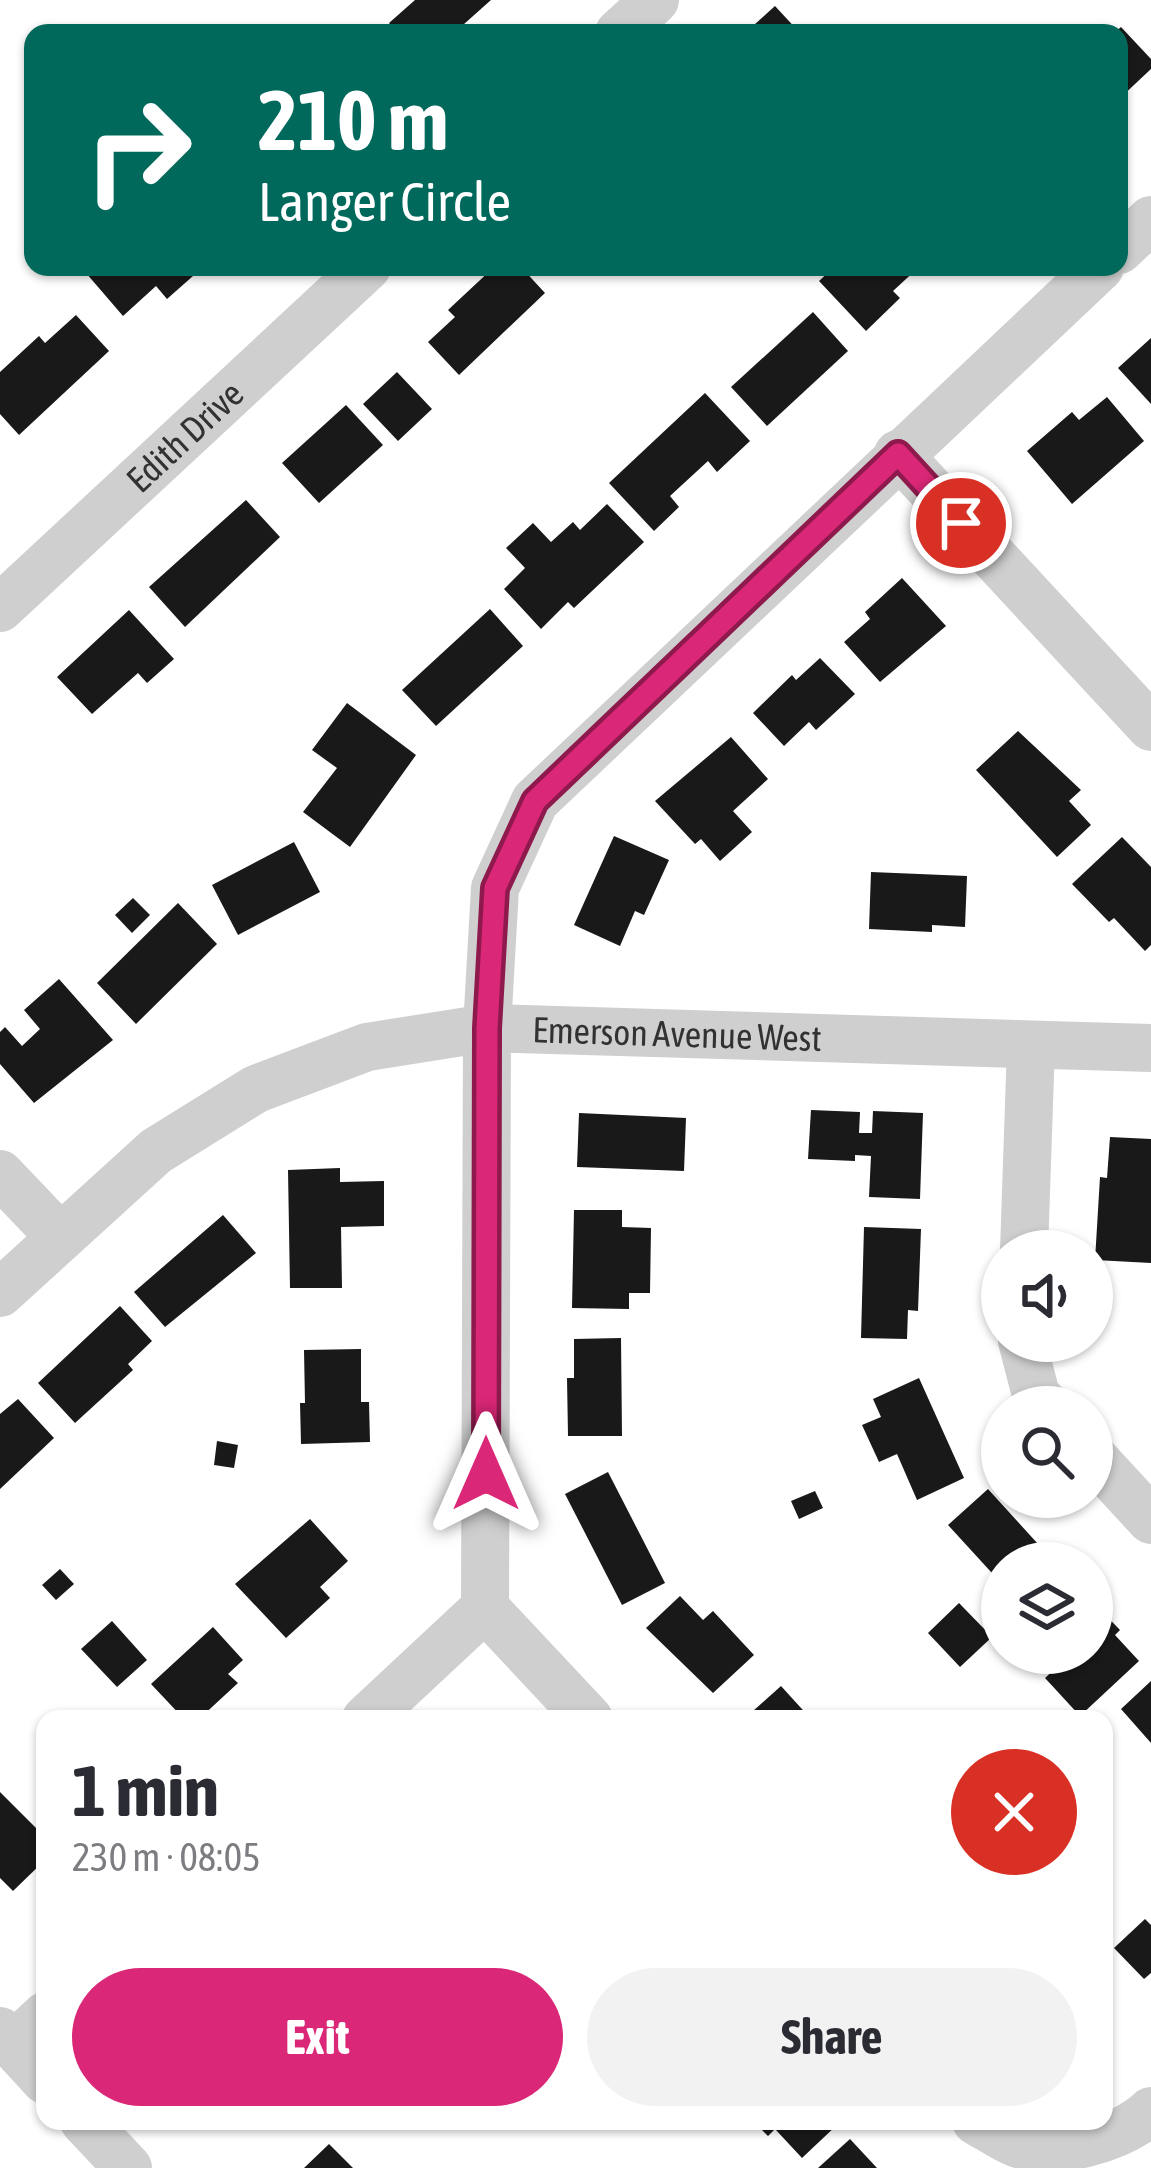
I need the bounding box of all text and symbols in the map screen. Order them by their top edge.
icon: right [60,72,216,228]
text: 210 m [258,72,448,168]
text: Langer Circle [258,171,511,232]
street label: Edith Drive [118,372,251,501]
pin [910,472,1012,574]
icon: arrive [928,490,994,556]
street label: Emerson Avenue West [532,1008,822,1059]
map controls [981,1230,1113,1674]
button: sound [981,1230,1113,1362]
button: search [981,1386,1113,1518]
position arrow [423,1411,549,1537]
button: layers [981,1542,1113,1674]
text: 1 min [72,1749,219,1831]
button: close [951,1749,1077,1875]
text: 230 m · 08:05 [72,1835,261,1879]
button: Exit [72,1968,563,2106]
button: Share [587,1968,1077,2106]

